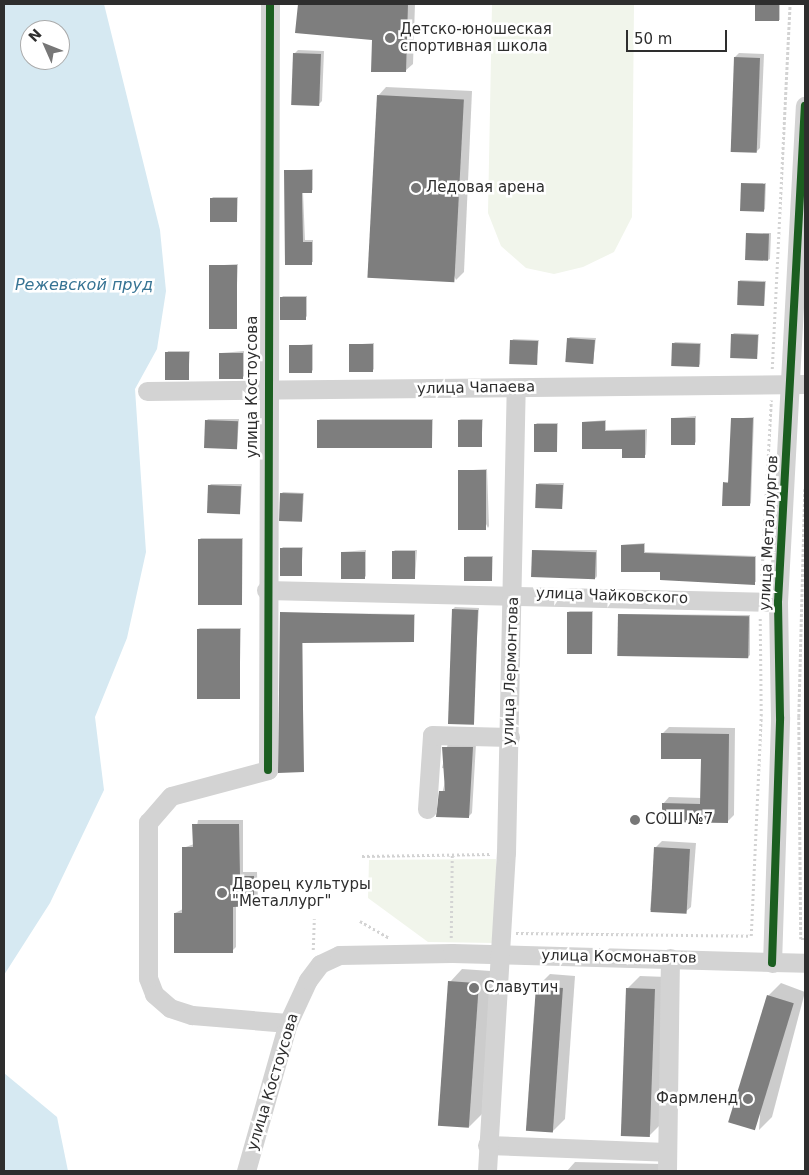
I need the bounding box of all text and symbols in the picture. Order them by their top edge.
north arrow [20,20,70,70]
place label: Детско-юношеская спортивная школа [400,20,552,55]
scale bar [629,20,730,52]
text: N [25,26,45,45]
text: 50 m [634,30,672,48]
marker: Детско-юношеская спортивная школа [384,32,396,44]
place label: Ледовая арена [426,179,545,197]
marker: Ледовая арена [410,182,422,194]
water label: Режевской пруд [15,275,153,295]
street label: улица Костоусова [244,316,262,458]
street label: улица Чапаева [417,378,535,398]
street label: улица Металлургов [756,455,782,611]
street label: улица Чайковского [536,584,688,608]
street label: улица Лермонтова [499,596,523,746]
place label: СОШ №7 [645,811,713,829]
marker: СОШ №7 [629,814,641,826]
place label: Дворец культуры "Металлург" [232,875,371,910]
marker: Дворец культуры "Металлург" [216,887,228,899]
street label: улица Космонавтов [541,947,697,967]
place label: Славутич [484,979,558,997]
marker: Славутич [468,982,480,994]
street label: улица Костоусова [244,1011,302,1153]
place label: Фармленд [656,1090,738,1108]
marker: Фармленд [742,1093,754,1105]

